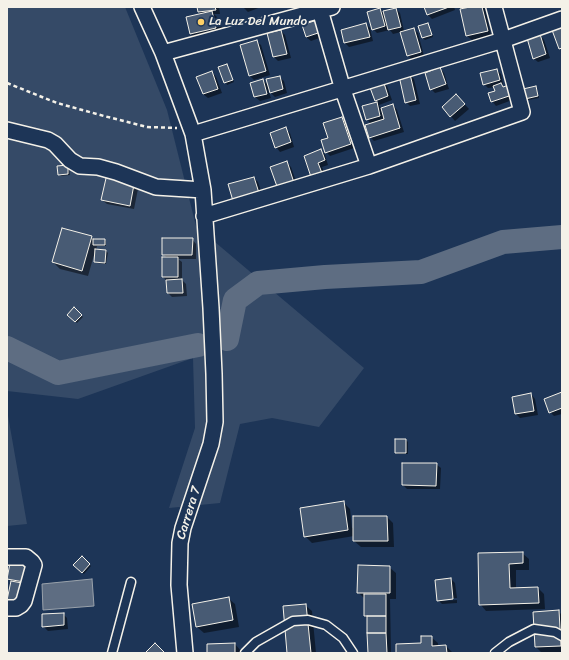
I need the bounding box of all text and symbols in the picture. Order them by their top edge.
place label: La Luz Del Mundo [209,14,307,30]
marker: La Luz Del Mundo [196,17,206,27]
street label: Carrera 7 [174,485,204,541]

